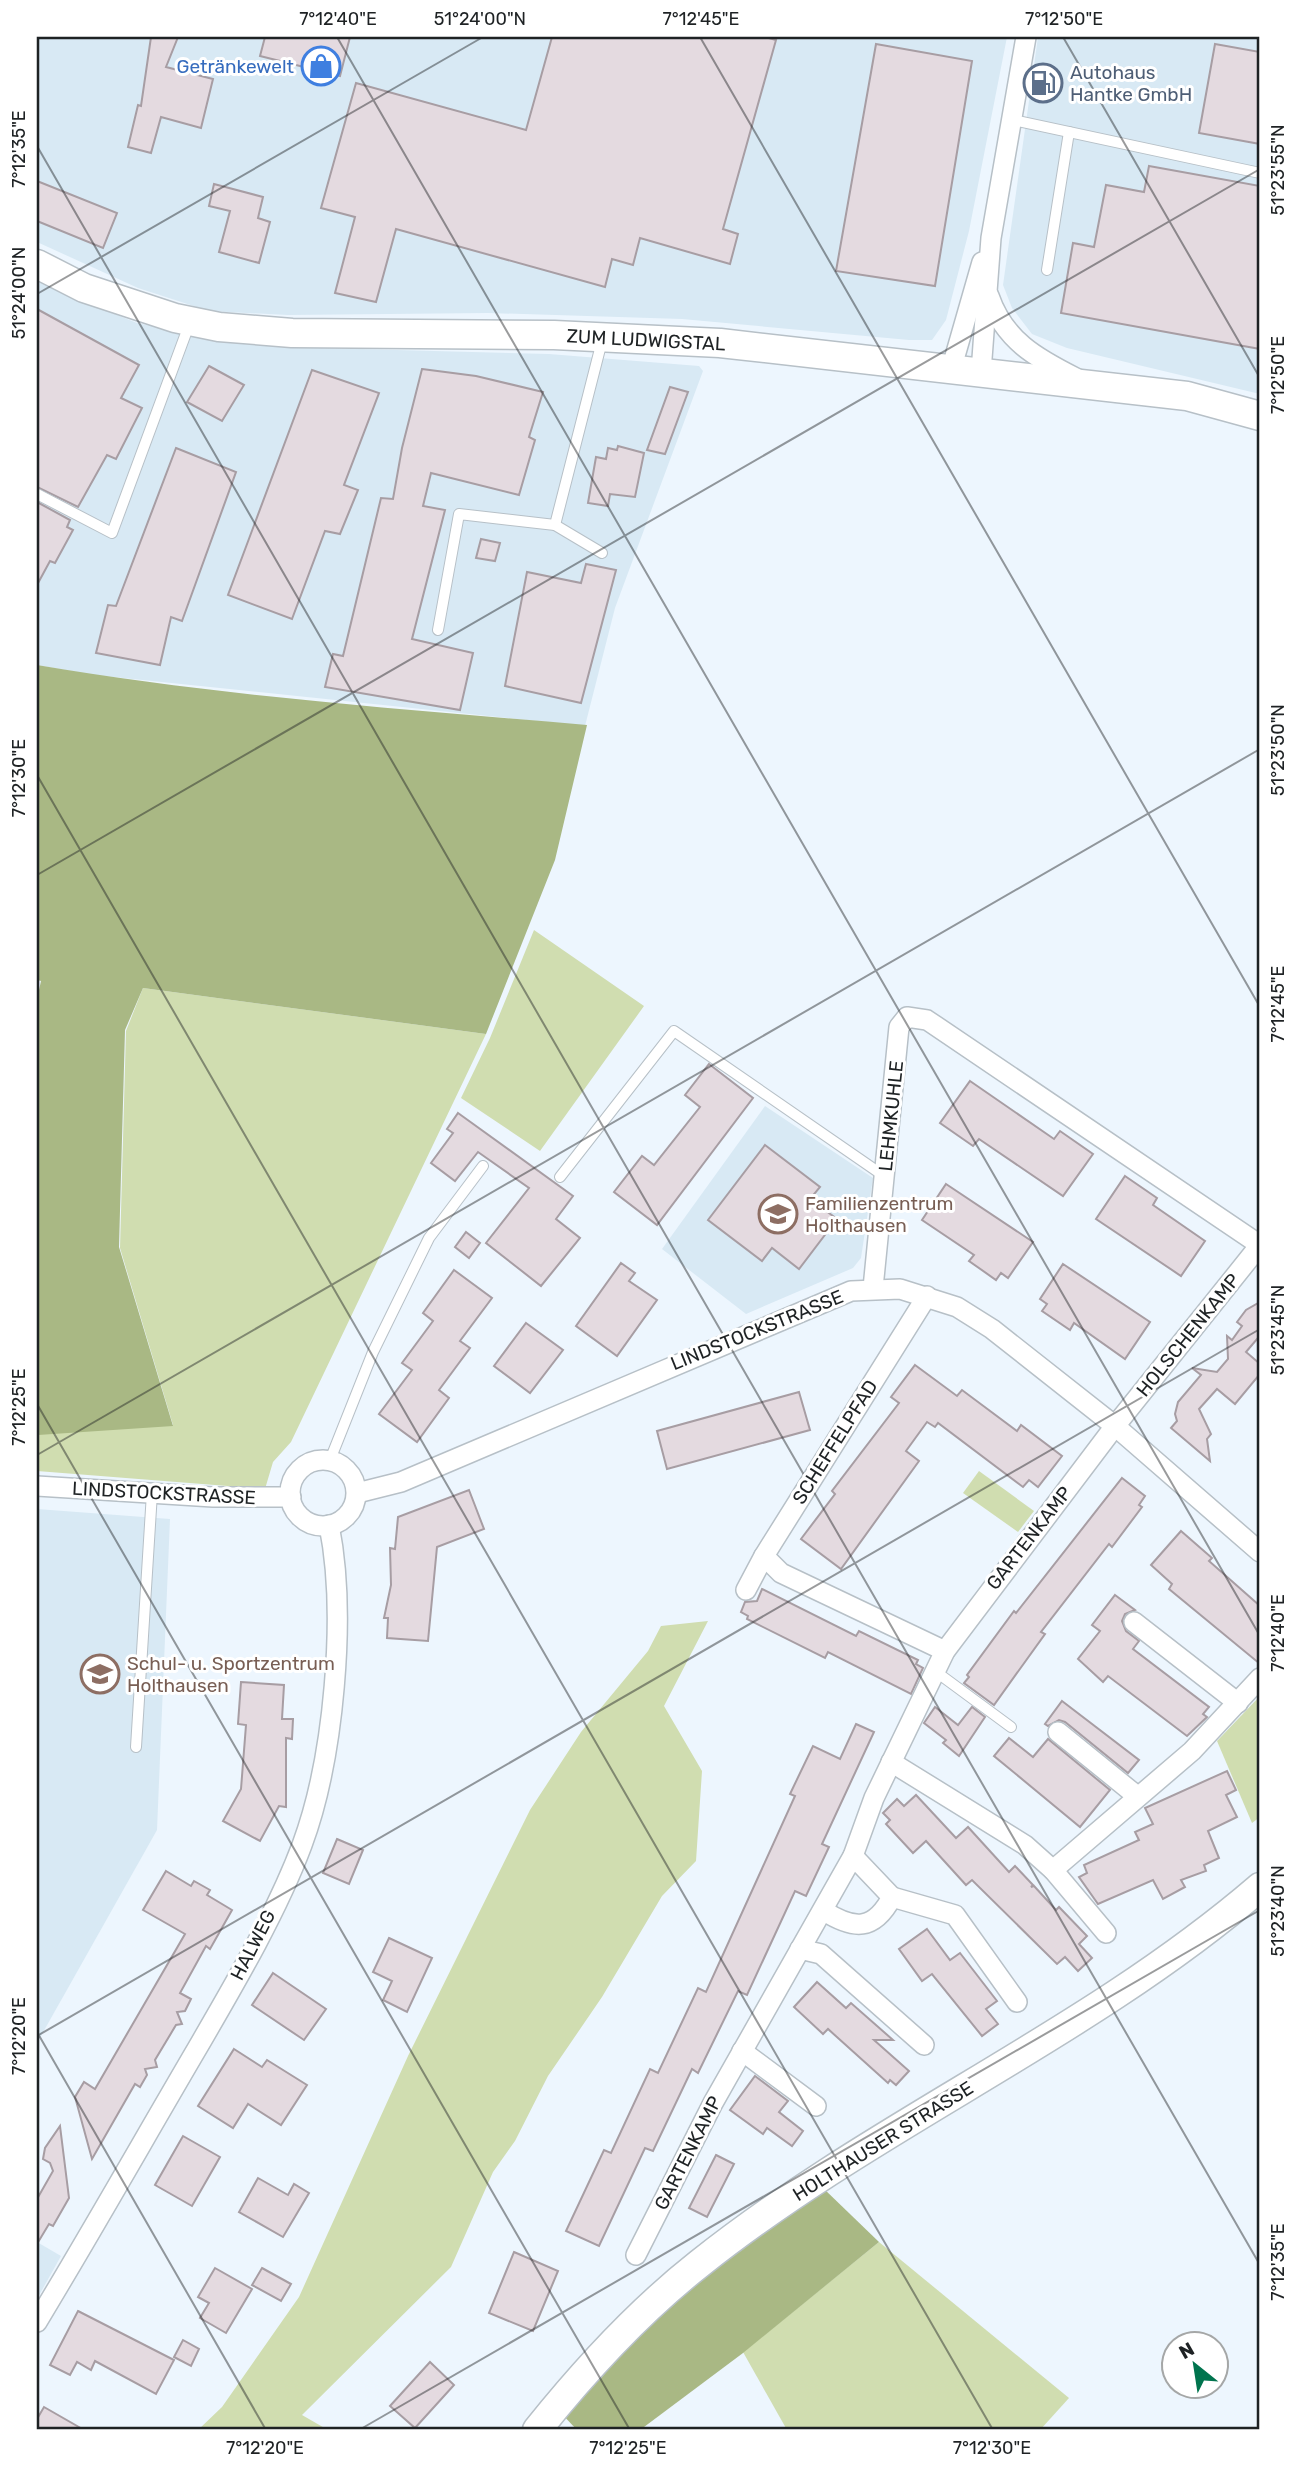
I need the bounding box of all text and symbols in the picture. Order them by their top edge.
text: 7°12'40"E [299,8,377,30]
text: 51°24'00"N [434,8,526,30]
text: 7°12'45"E [663,8,740,30]
text: 7°12'50"E [1025,8,1103,30]
shop icon: Getränkewelt [300,45,342,87]
place label: Getränkewelt [177,55,295,78]
place label: Autohaus Hantke GmbH [1070,61,1192,106]
fuel station icon: Autohaus Hantke GmbH [1022,62,1064,104]
text: 7°12'35"E [8,110,30,188]
text: 51°23'55"N [1267,124,1289,216]
text: 51°24'00"N [8,247,30,339]
street label: ZUM LUDWIGSTAL [566,324,726,356]
text: 7°12'50"E [1267,336,1289,414]
text: 51°23'50"N [1267,704,1289,796]
text: 7°12'30"E [8,739,30,817]
text: 7°12'45"E [1267,966,1289,1043]
street label: LEHMKUHLE [874,1059,908,1173]
place label: Familienzentrum Holthausen [805,1192,953,1237]
school or university icon: Familienzentrum Holthausen [757,1193,799,1235]
street label: HOLSCHENKAMP [1131,1269,1245,1401]
street label: LINDSTOCKSTRASSE [667,1285,847,1375]
text: 51°23'45"N [1267,1285,1289,1375]
text: 7°12'25"E [8,1368,30,1446]
street label: SCHEFFELPFAD [788,1376,882,1508]
street label: LINDSTOCKSTRASSE [72,1477,256,1509]
street label: GARTENKAMP [982,1482,1076,1594]
text: 7°12'40"E [1267,1594,1289,1672]
place label: Schul- u. Sportzentrum Holthausen [127,1652,335,1697]
school or university icon: Schul- u. Sportzentrum Holthausen [79,1653,121,1695]
text: 51°23'40"N [1267,1865,1289,1957]
street label: HALWEG [226,1906,280,1984]
text: 7°12'20"E [8,1997,30,2075]
street label: HOLTHAUSER STRASSE [789,2076,977,2206]
street label: GARTENKAMP [649,2092,727,2214]
text: 7°12'35"E [1267,2223,1289,2301]
north arrow [1160,2330,1230,2400]
text: N [1175,2337,1198,2364]
text: 7°12'20"E [226,2437,304,2459]
text: 7°12'25"E [589,2437,667,2459]
text: 7°12'30"E [953,2437,1031,2459]

